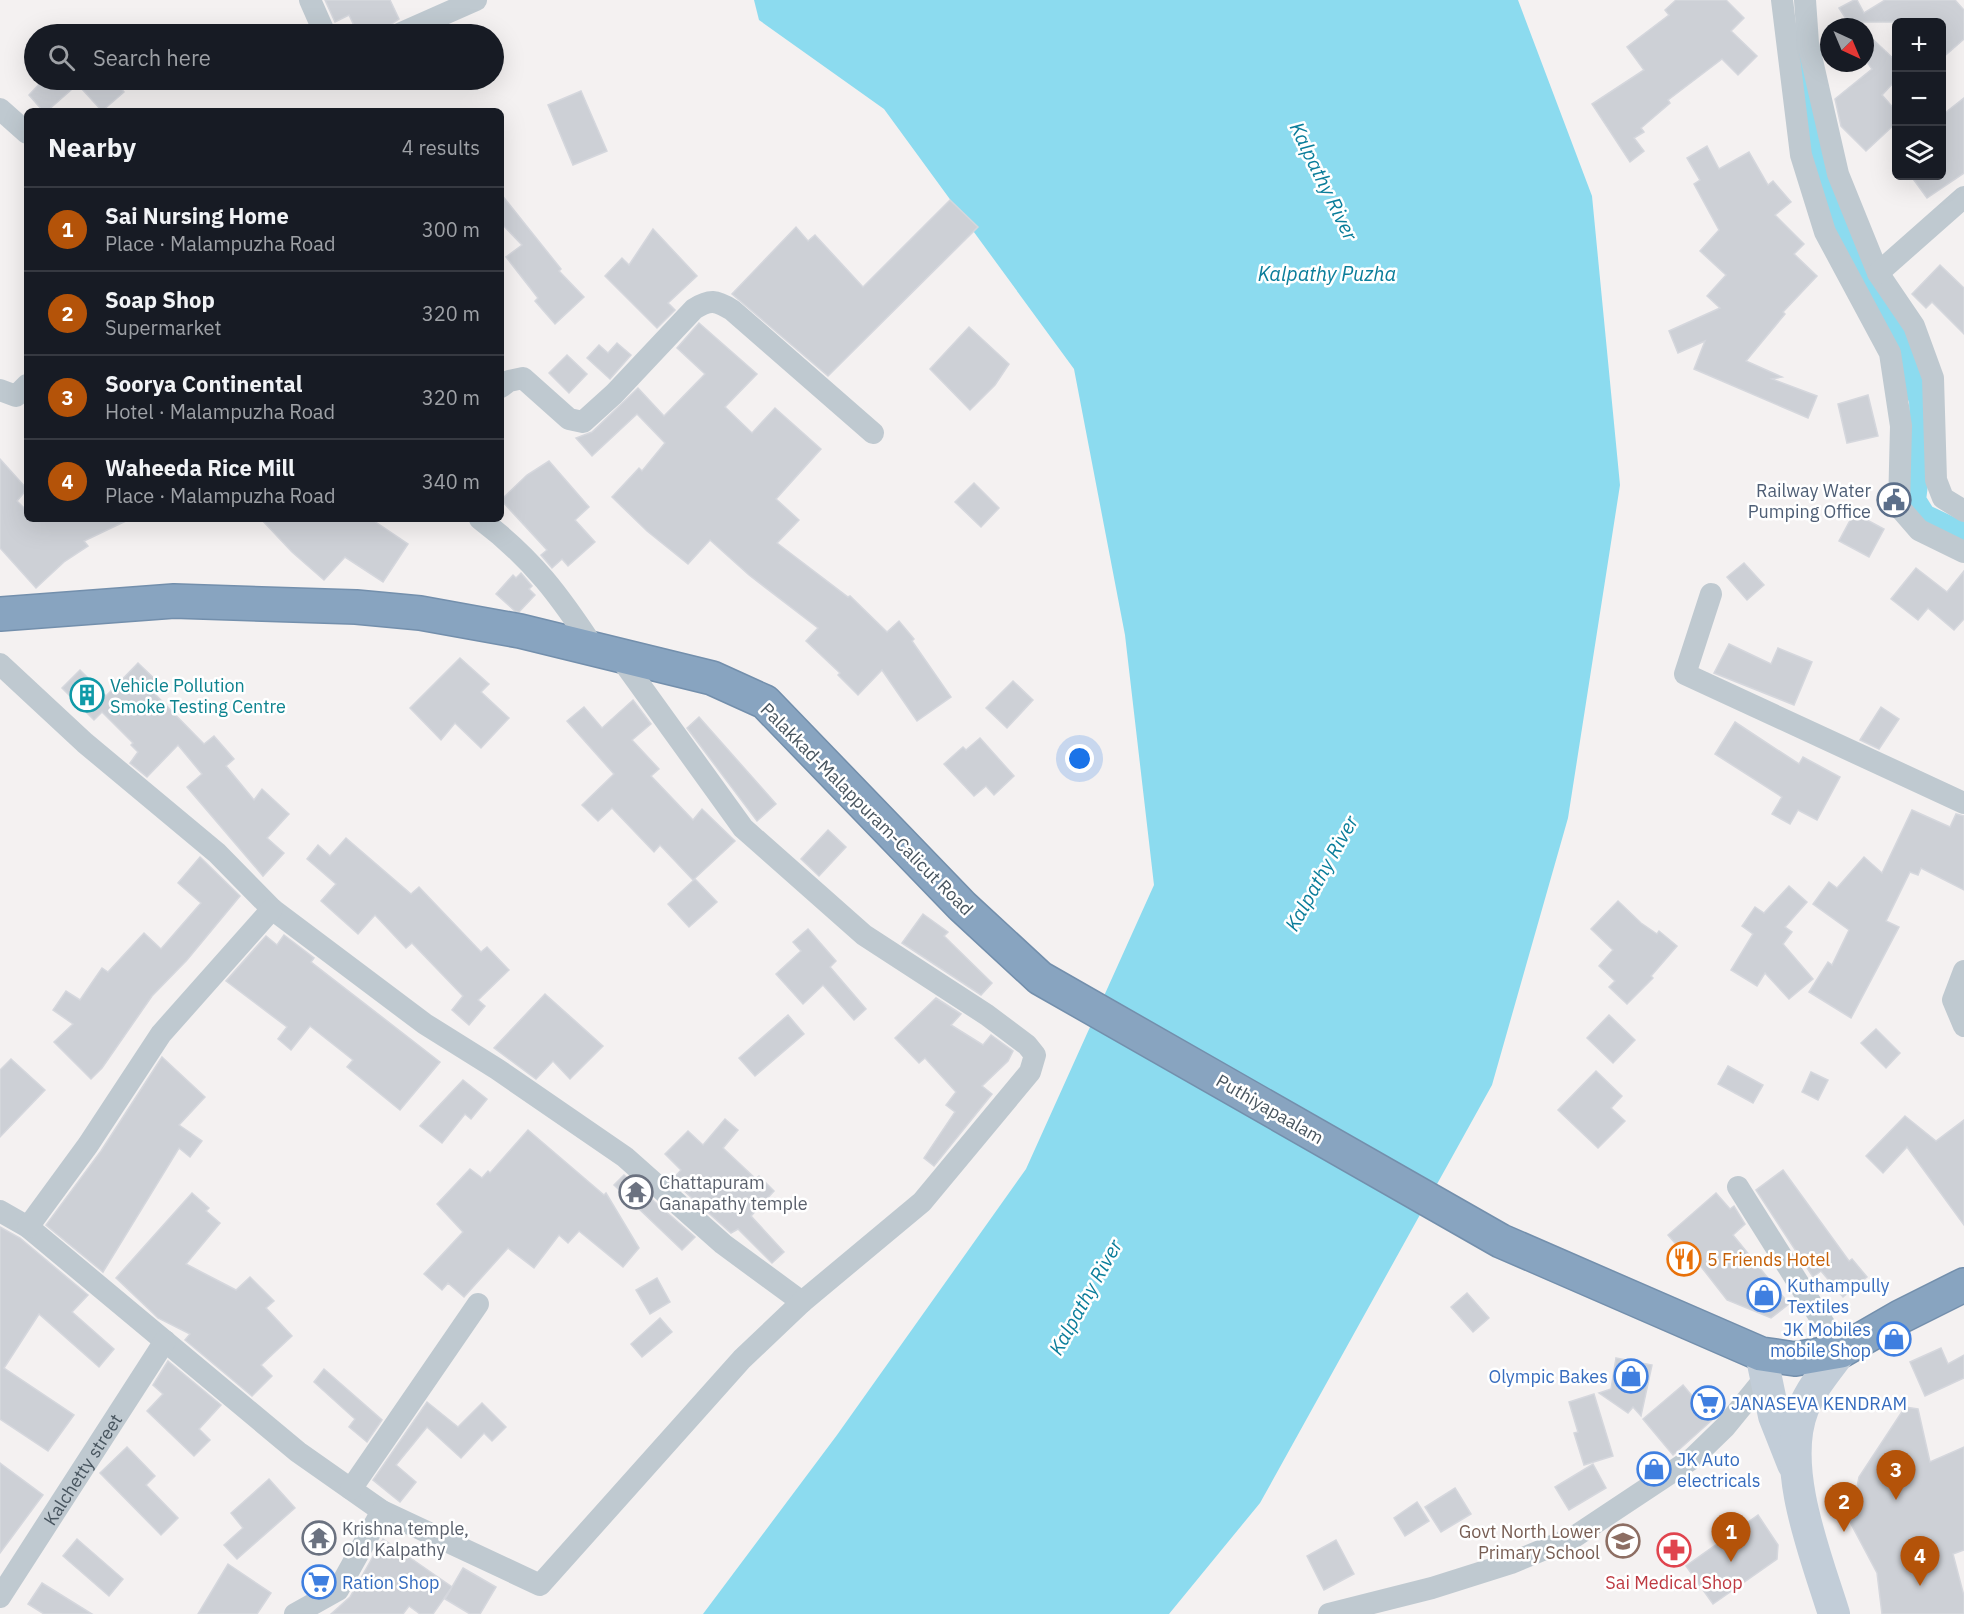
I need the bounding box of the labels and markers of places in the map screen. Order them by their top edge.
place label: Railway Water Pumping Office [1748,479,1871,523]
public building icon: Railway Water Pumping Office [1876,482,1912,518]
place label: Vehicle Pollution Smoke Testing Centre [110,674,286,718]
building icon: Vehicle Pollution Smoke Testing Centre [69,677,105,713]
place label: Chattapuram Ganapathy temple [659,1171,808,1215]
temple icon: Chattapuram Ganapathy temple [618,1174,654,1210]
restaurant icon: 5 Friends Hotel [1666,1241,1702,1277]
place label: 5 Friends Hotel [1707,1248,1830,1271]
place label: Kuthampully Textiles [1787,1274,1890,1318]
shop icon: Kuthampully Textiles [1746,1277,1782,1313]
place label: JK Mobiles mobile Shop [1770,1318,1871,1362]
shop icon: JK Mobiles mobile Shop [1876,1321,1912,1357]
shop icon: Olympic Bakes [1613,1358,1649,1394]
place label: Olympic Bakes [1488,1365,1608,1388]
supermarket icon: JANASEVA KENDRAM [1690,1385,1726,1421]
place label: JANASEVA KENDRAM [1731,1392,1907,1415]
place label: JK Auto electricals [1677,1448,1760,1492]
pin: 3 [1876,1450,1916,1500]
shop icon: JK Auto electricals [1636,1451,1672,1487]
pin: 2 [1824,1482,1864,1532]
pin: 1 [1712,1512,1750,1562]
place label: Krishna temple, Old Kalpathy [342,1517,469,1561]
temple icon: Krishna temple, Old Kalpathy [301,1520,337,1556]
place label: Govt North Lower Primary School [1459,1520,1600,1564]
school or university icon: Govt North Lower Primary School [1605,1523,1641,1559]
pharmacy icon: Sai Medical Shop [1656,1532,1692,1568]
pin: 4 [1900,1536,1940,1586]
supermarket icon: Ration Shop [301,1564,337,1600]
place label: Ration Shop [342,1571,440,1594]
place label: Sai Medical Shop [1605,1571,1743,1594]

